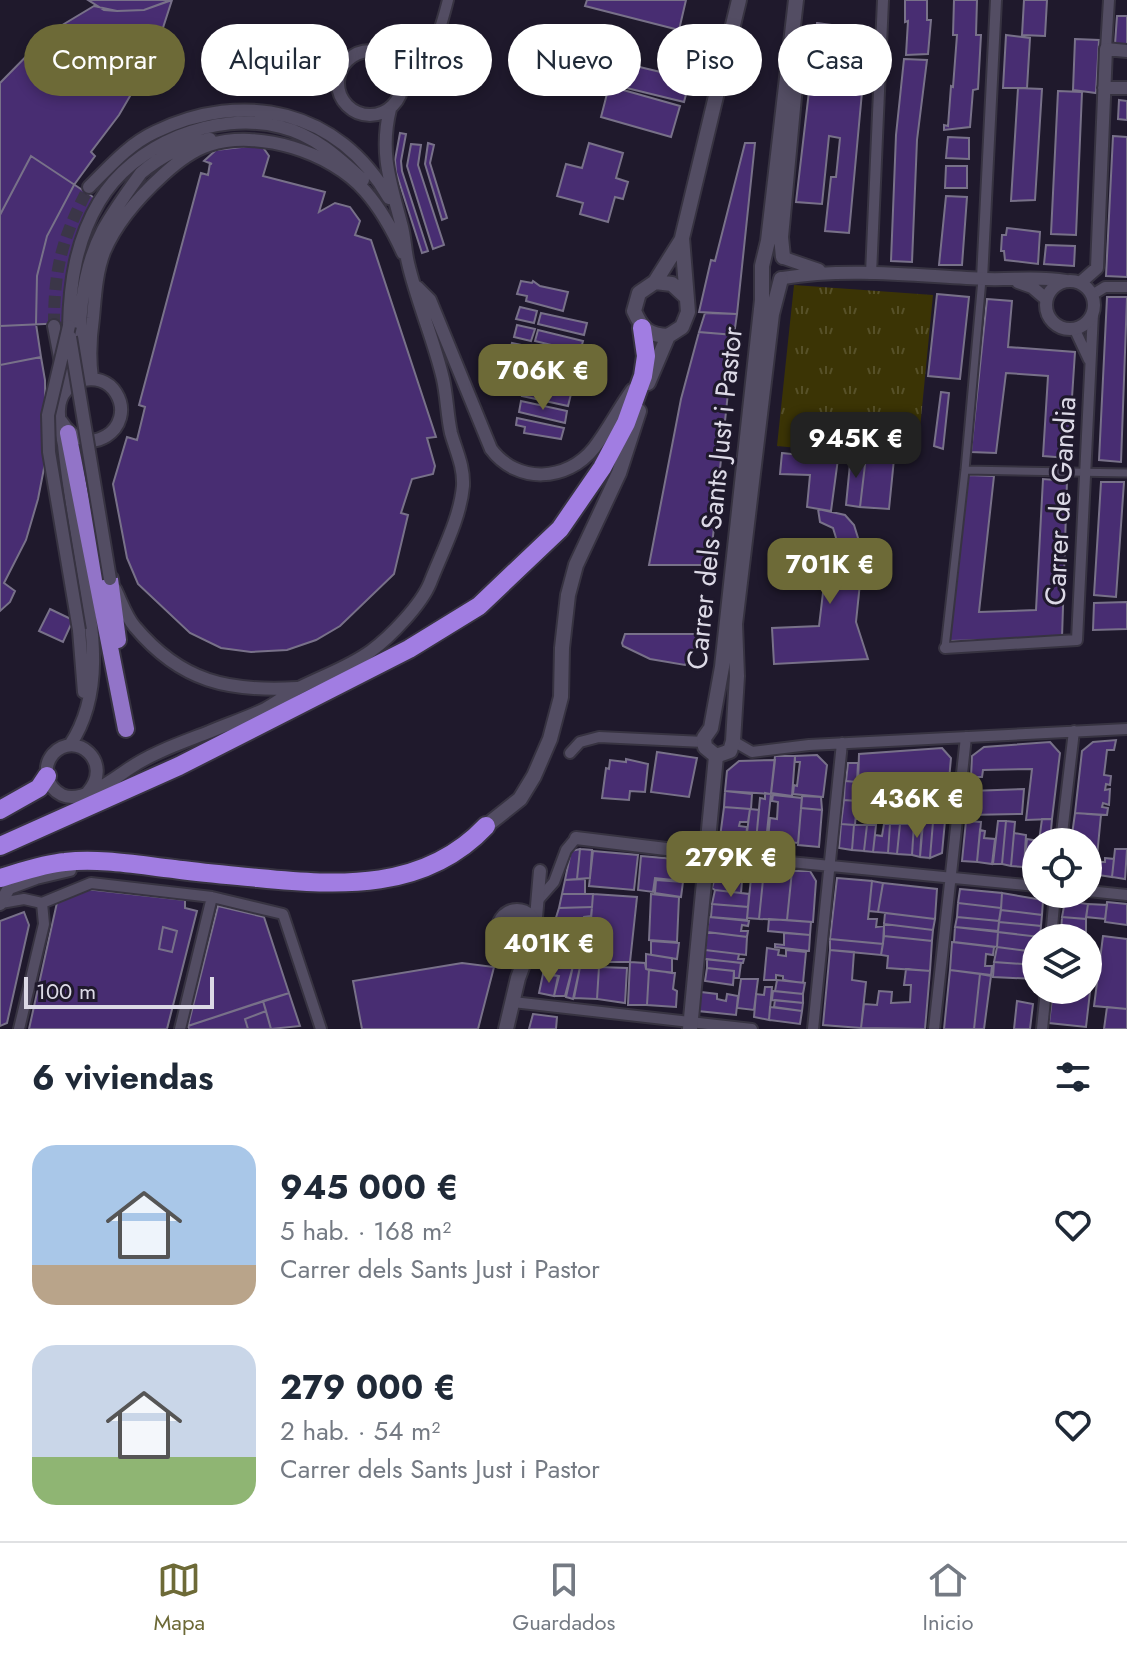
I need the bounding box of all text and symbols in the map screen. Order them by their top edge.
chip: Comprar [24,24,185,96]
chip: Alquilar [201,24,349,96]
chip: Filtros [365,24,492,96]
chip: Nuevo [508,24,641,96]
chip: Piso [657,24,762,96]
chip: Casa [778,24,892,96]
street label: Carrer dels Sants Just i Pastor [676,324,753,672]
pin: 706K € [478,344,608,412]
text: 706K € [496,351,590,389]
street label: Carrer de Gandia [1035,395,1086,607]
pin: 945K € [791,412,921,480]
text: 945K € [808,419,904,457]
pin: 701K € [765,538,895,606]
text: 701K € [785,545,875,583]
pin: 436K € [852,772,982,840]
text: 436K € [870,779,964,817]
map controls [1022,828,1102,1004]
button: locate [1022,828,1102,908]
pin: 279K € [666,831,796,899]
text: 279K € [684,838,778,876]
pin: 401K € [484,917,614,985]
text: 401K € [503,924,595,962]
button: layers [1022,924,1102,1004]
scale bar [24,973,214,1009]
text: 100 m [36,975,96,1007]
text: 6 viviendas [32,1053,213,1102]
icon: filters [1051,1055,1095,1099]
text: 945 000 € [280,1163,459,1212]
icon: home [96,1177,192,1273]
icon: heart [1051,1203,1095,1247]
text: 5 hab. · 168 m² [280,1212,451,1250]
text: Carrer dels Sants Just i Pastor [280,1250,600,1288]
text: 279 000 € [280,1363,456,1412]
icon: home [96,1377,192,1473]
icon: heart [1051,1403,1095,1447]
text: 2 hab. · 54 m² [280,1412,440,1450]
text: Carrer dels Sants Just i Pastor [280,1450,600,1488]
tab: Mapa [154,1558,205,1638]
tab: Guardados [512,1558,615,1638]
tab: Inicio [923,1558,973,1638]

